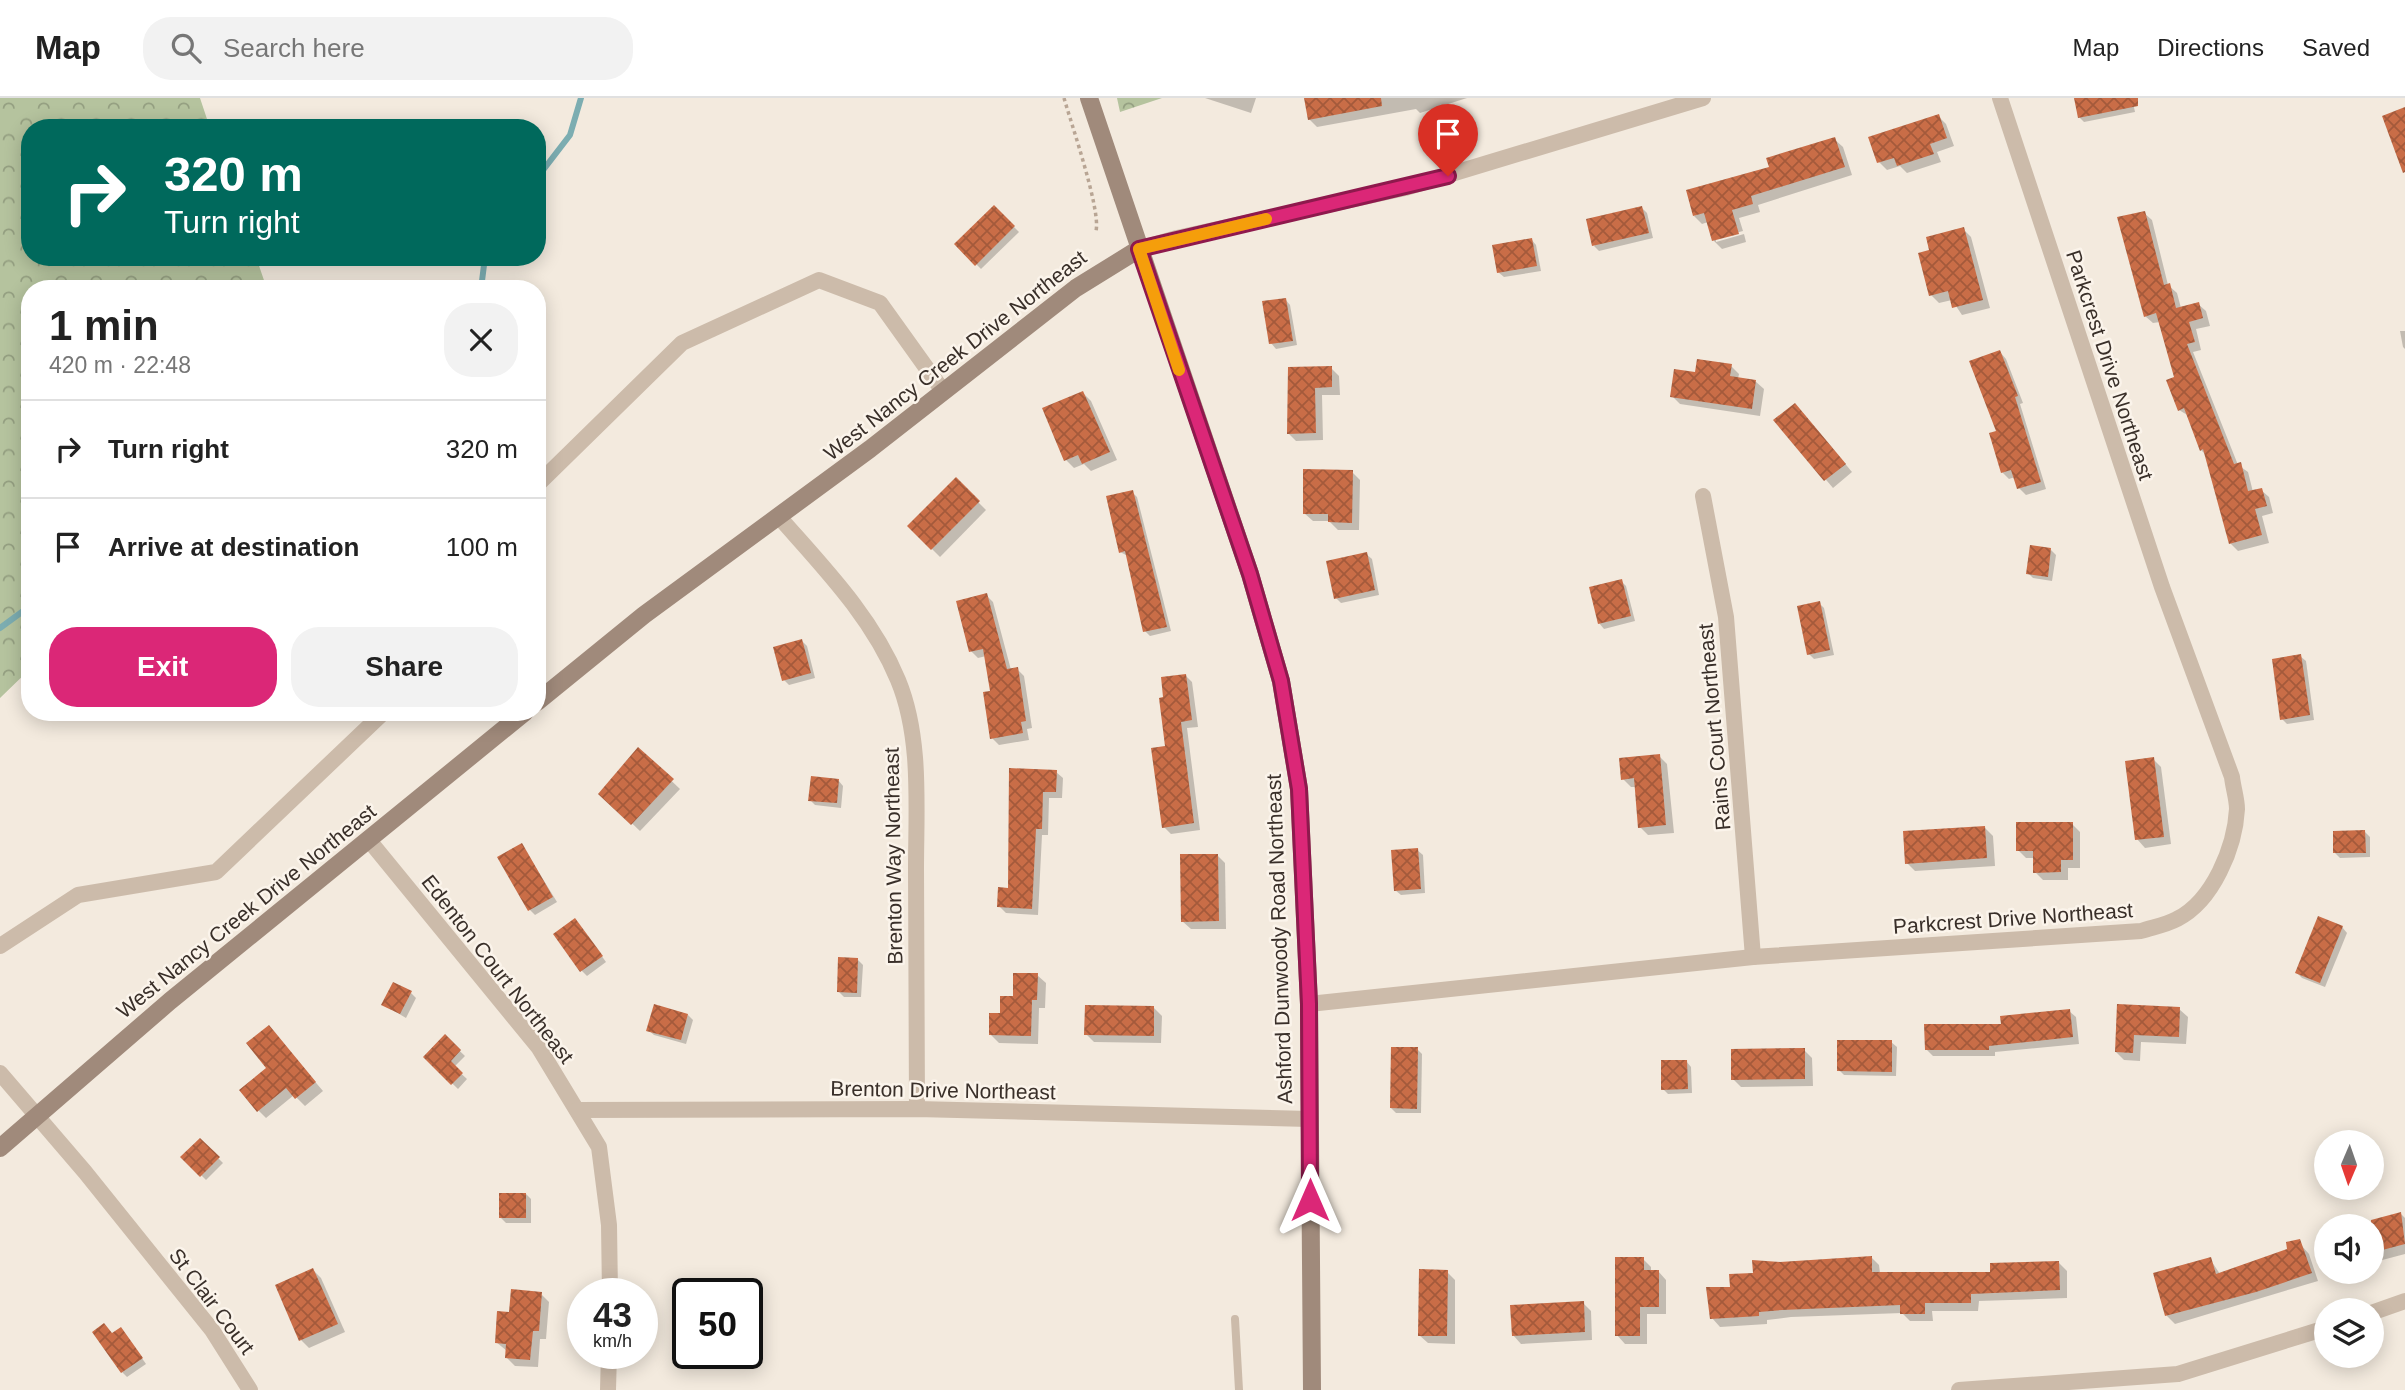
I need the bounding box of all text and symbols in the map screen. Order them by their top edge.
search box [143,17,633,80]
text: Map [35,29,101,66]
icon: search [167,29,205,67]
text: Search here [223,33,365,63]
text: Map [2073,34,2119,61]
text: Directions [2157,34,2264,61]
text: Saved [2302,34,2370,61]
pin [1418,104,1478,176]
icon: arrive [1429,115,1467,153]
icon: right [49,147,140,238]
text: 320 m [164,147,303,201]
text: Turn right [164,204,300,240]
street label: West Nancy Creek Drive Northeast [819,245,1091,465]
street label: Parkcrest Drive Northeast [2062,247,2158,483]
text: 1 min [49,302,159,349]
button: close [444,303,518,377]
text: 420 m · 22:48 [49,352,191,378]
icon: right [49,430,87,468]
text: Turn right [108,434,229,464]
text: 320 m [446,434,518,464]
icon: arrive [49,528,87,566]
text: Arrive at destination [108,532,359,562]
text: 100 m [446,532,518,562]
street label: Rains Court Northeast [1693,622,1735,831]
button: Exit [49,627,277,707]
button: Share [291,627,518,707]
street label: Brenton Way Northeast [880,747,906,965]
street label: Ashford Dunwoody Road Northeast [1262,773,1296,1104]
street label: West Nancy Creek Drive Northeast [112,799,380,1023]
street label: Edenton Court Northeast [417,870,579,1068]
street label: Parkcrest Drive Northeast [1892,898,2134,938]
street label: Brenton Drive Northeast [830,1077,1056,1103]
north arrow [2314,1130,2384,1200]
map controls [2314,1130,2384,1368]
position arrow [1273,1163,1347,1237]
button: sound [2314,1214,2384,1284]
street label: St Clair Court [165,1244,259,1358]
speed limit sign: 50 [672,1278,763,1369]
text: 43 [593,1295,632,1334]
button: layers [2314,1298,2384,1368]
text: km/h [593,1331,632,1351]

